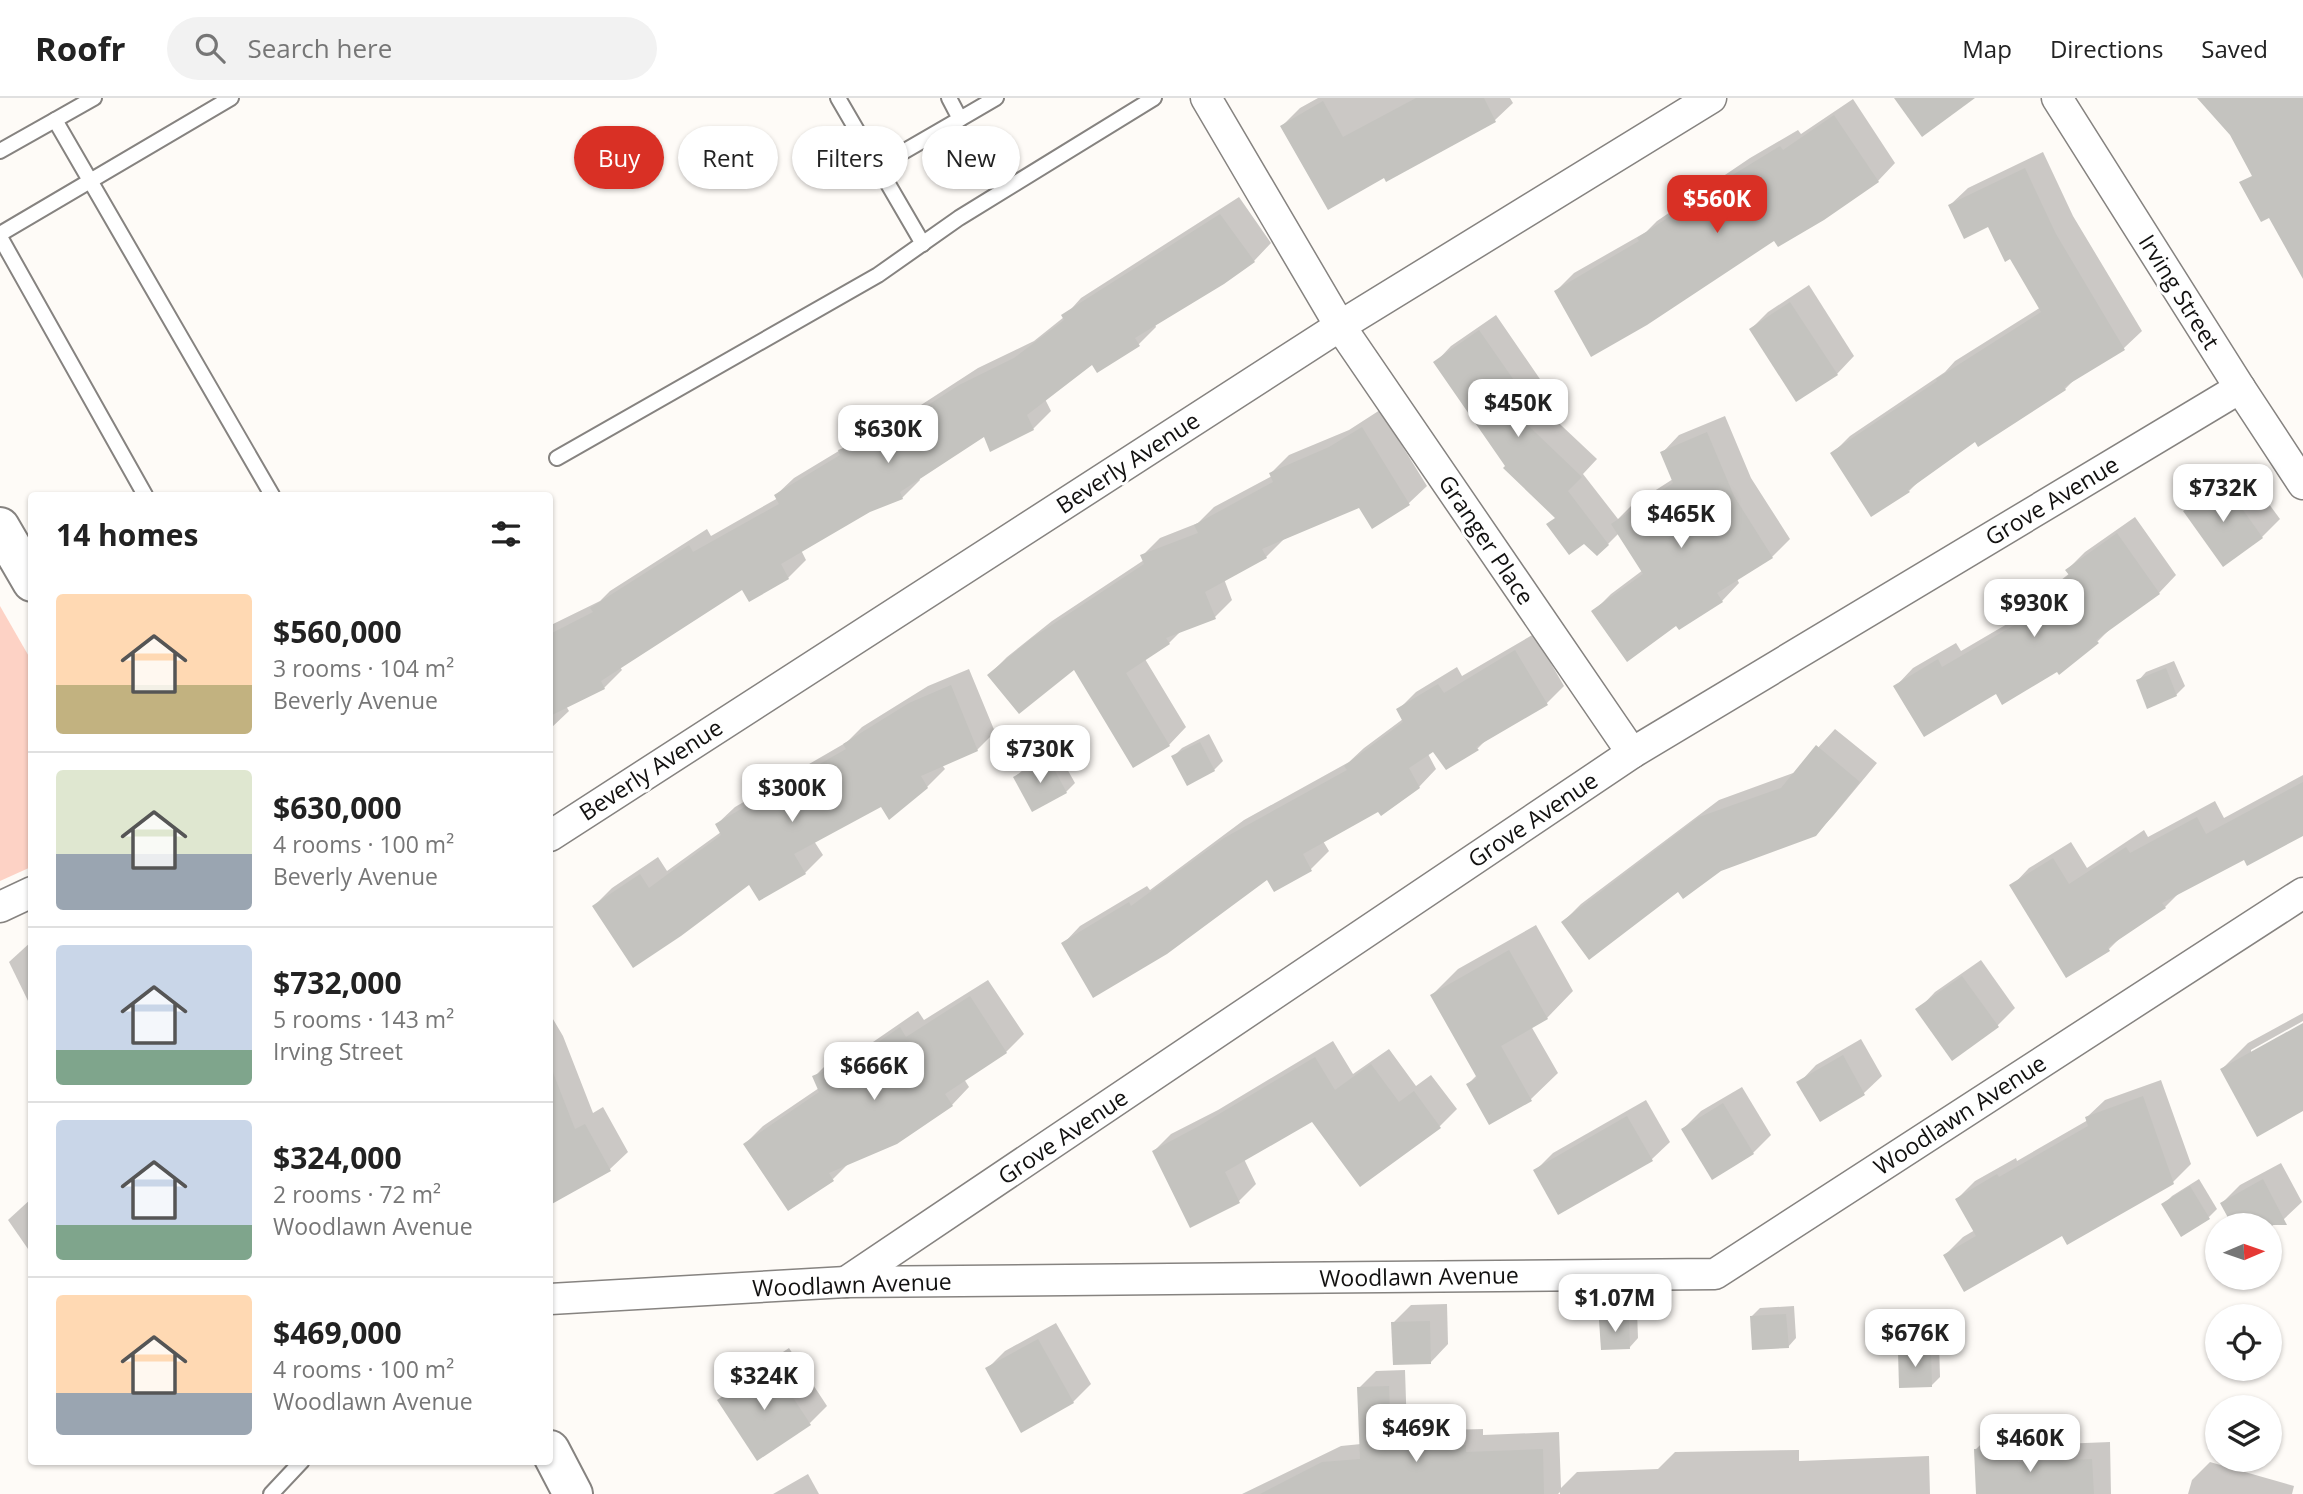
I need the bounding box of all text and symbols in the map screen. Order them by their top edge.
search box [167,17,657,80]
text: Roofr [35,26,125,71]
icon: search [191,29,229,67]
text: Search here [247,30,392,66]
text: Map [1962,32,2012,65]
text: Directions [2050,32,2163,65]
text: Saved [2201,32,2268,65]
chip: Buy [574,126,664,189]
chip: Rent [678,126,778,189]
chip: Filters [792,126,908,189]
chip: New [922,126,1020,189]
pin: $560K [1668,176,1766,235]
text: $560K [1683,182,1751,214]
street label: Irving Street [2132,228,2228,355]
pin: $450K [1469,380,1567,439]
text: $450K [1484,386,1552,418]
street label: Beverly Avenue [1050,404,1205,521]
pin: $630K [839,406,937,465]
text: $630K [854,412,922,444]
street label: Grove Avenue [1979,448,2124,553]
pin: $732K [2174,464,2272,524]
street label: Granger Place [1432,468,1542,611]
text: $732K [2189,471,2257,503]
pin: $465K [1632,490,1730,550]
text: $465K [1647,497,1715,529]
text: 14 homes [56,514,199,555]
icon: filters [487,515,525,553]
pin: $930K [1985,580,2083,639]
text: $930K [2000,586,2068,618]
text: $560,000 [273,611,402,652]
icon: home [112,622,196,706]
text: 3 rooms · 104 m² [273,652,454,684]
text: Beverly Avenue [273,684,438,716]
street label: Beverly Avenue [573,711,728,828]
pin: $730K [991,726,1089,785]
text: $730K [1006,732,1074,764]
pin: $300K [743,764,841,824]
street label: Grove Avenue [1461,764,1604,874]
text: $300K [758,771,826,803]
text: $630,000 [273,787,402,828]
icon: home [112,798,196,882]
text: 4 rooms · 100 m² [273,828,454,860]
text: Beverly Avenue [273,860,438,892]
text: $732,000 [273,962,402,1003]
icon: home [112,973,196,1057]
text: 5 rooms · 143 m² [273,1003,454,1035]
text: Irving Street [273,1035,403,1067]
pin: $666K [825,1042,923,1102]
street label: Woodlawn Avenue [1867,1046,2052,1182]
text: $666K [840,1049,908,1081]
street label: Grove Avenue [991,1081,1134,1191]
text: $324,000 [273,1137,402,1178]
icon: home [112,1148,196,1232]
text: 2 rooms · 72 m² [273,1178,441,1210]
text: Woodlawn Avenue [273,1210,473,1242]
north arrow [2205,1213,2282,1290]
map controls [2205,1213,2282,1472]
street label: Woodlawn Avenue [1319,1258,1519,1294]
street label: Woodlawn Avenue [752,1265,952,1303]
pin: $1.07M [1558,1274,1672,1334]
text: $1.07M [1575,1281,1655,1313]
button: locate [2205,1304,2282,1381]
pin: $676K [1866,1310,1964,1369]
text: $469,000 [273,1312,402,1353]
text: $676K [1881,1316,1949,1348]
icon: home [112,1323,196,1407]
pin: $324K [715,1352,813,1412]
text: 4 rooms · 100 m² [273,1353,454,1385]
text: $324K [730,1359,798,1391]
text: Woodlawn Avenue [273,1385,473,1417]
button: layers [2205,1395,2282,1472]
pin: $469K [1367,1404,1465,1464]
text: $469K [1382,1411,1450,1443]
pin: $460K [1981,1414,2079,1474]
text: $460K [1996,1421,2064,1453]

